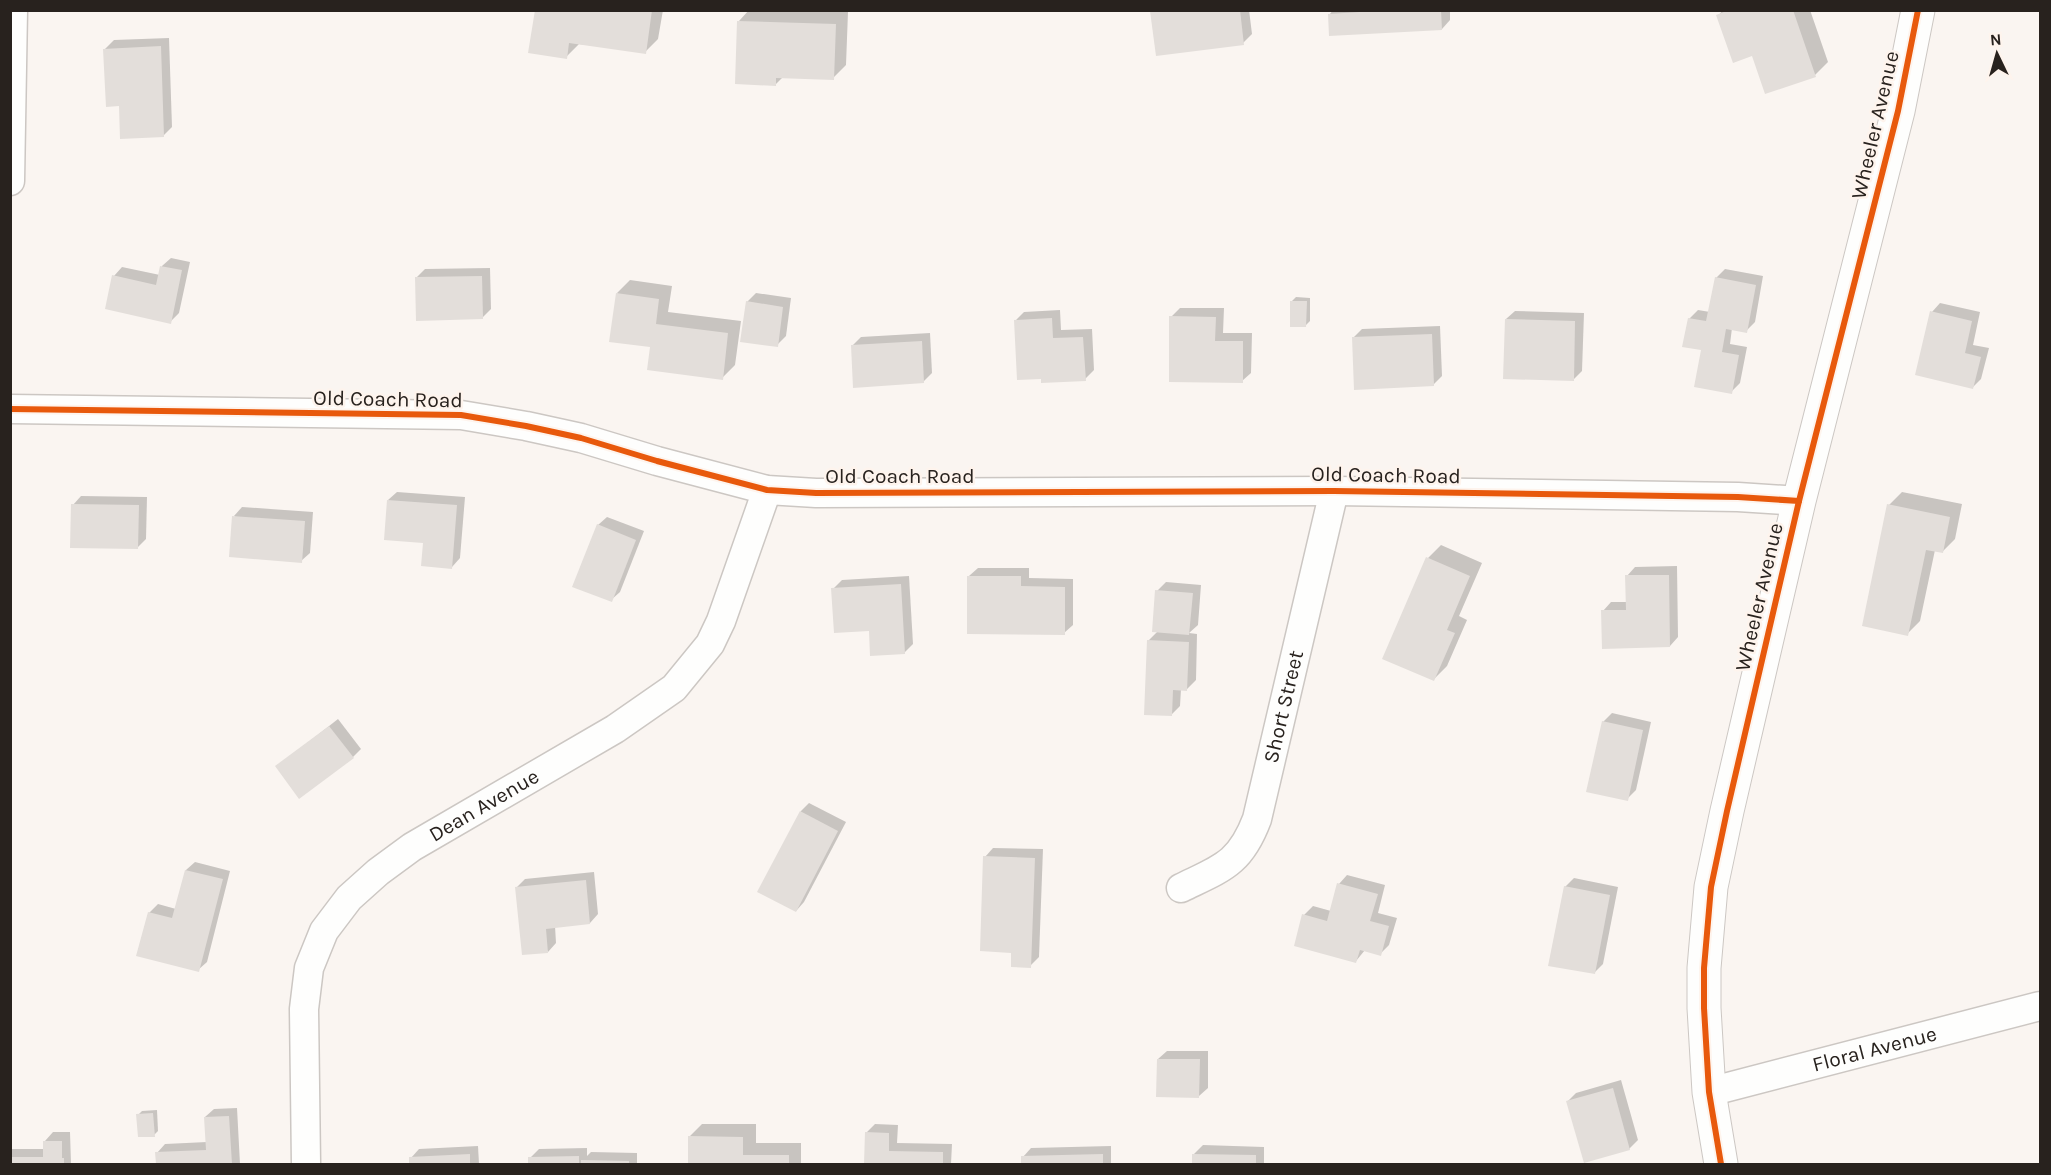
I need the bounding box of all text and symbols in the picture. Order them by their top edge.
north arrow [1967,24,2027,84]
text: N [1989,30,2002,50]
street label: Wheeler Avenue [1846,49,1904,201]
street label: Old Coach Road [313,386,463,412]
street label: Old Coach Road [1311,462,1461,488]
street label: Old Coach Road [825,464,975,488]
street label: Wheeler Avenue [1730,521,1788,673]
street label: Short Street [1259,648,1308,765]
street label: Dean Avenue [425,764,543,846]
street label: Floral Avenue [1810,1021,1939,1077]

